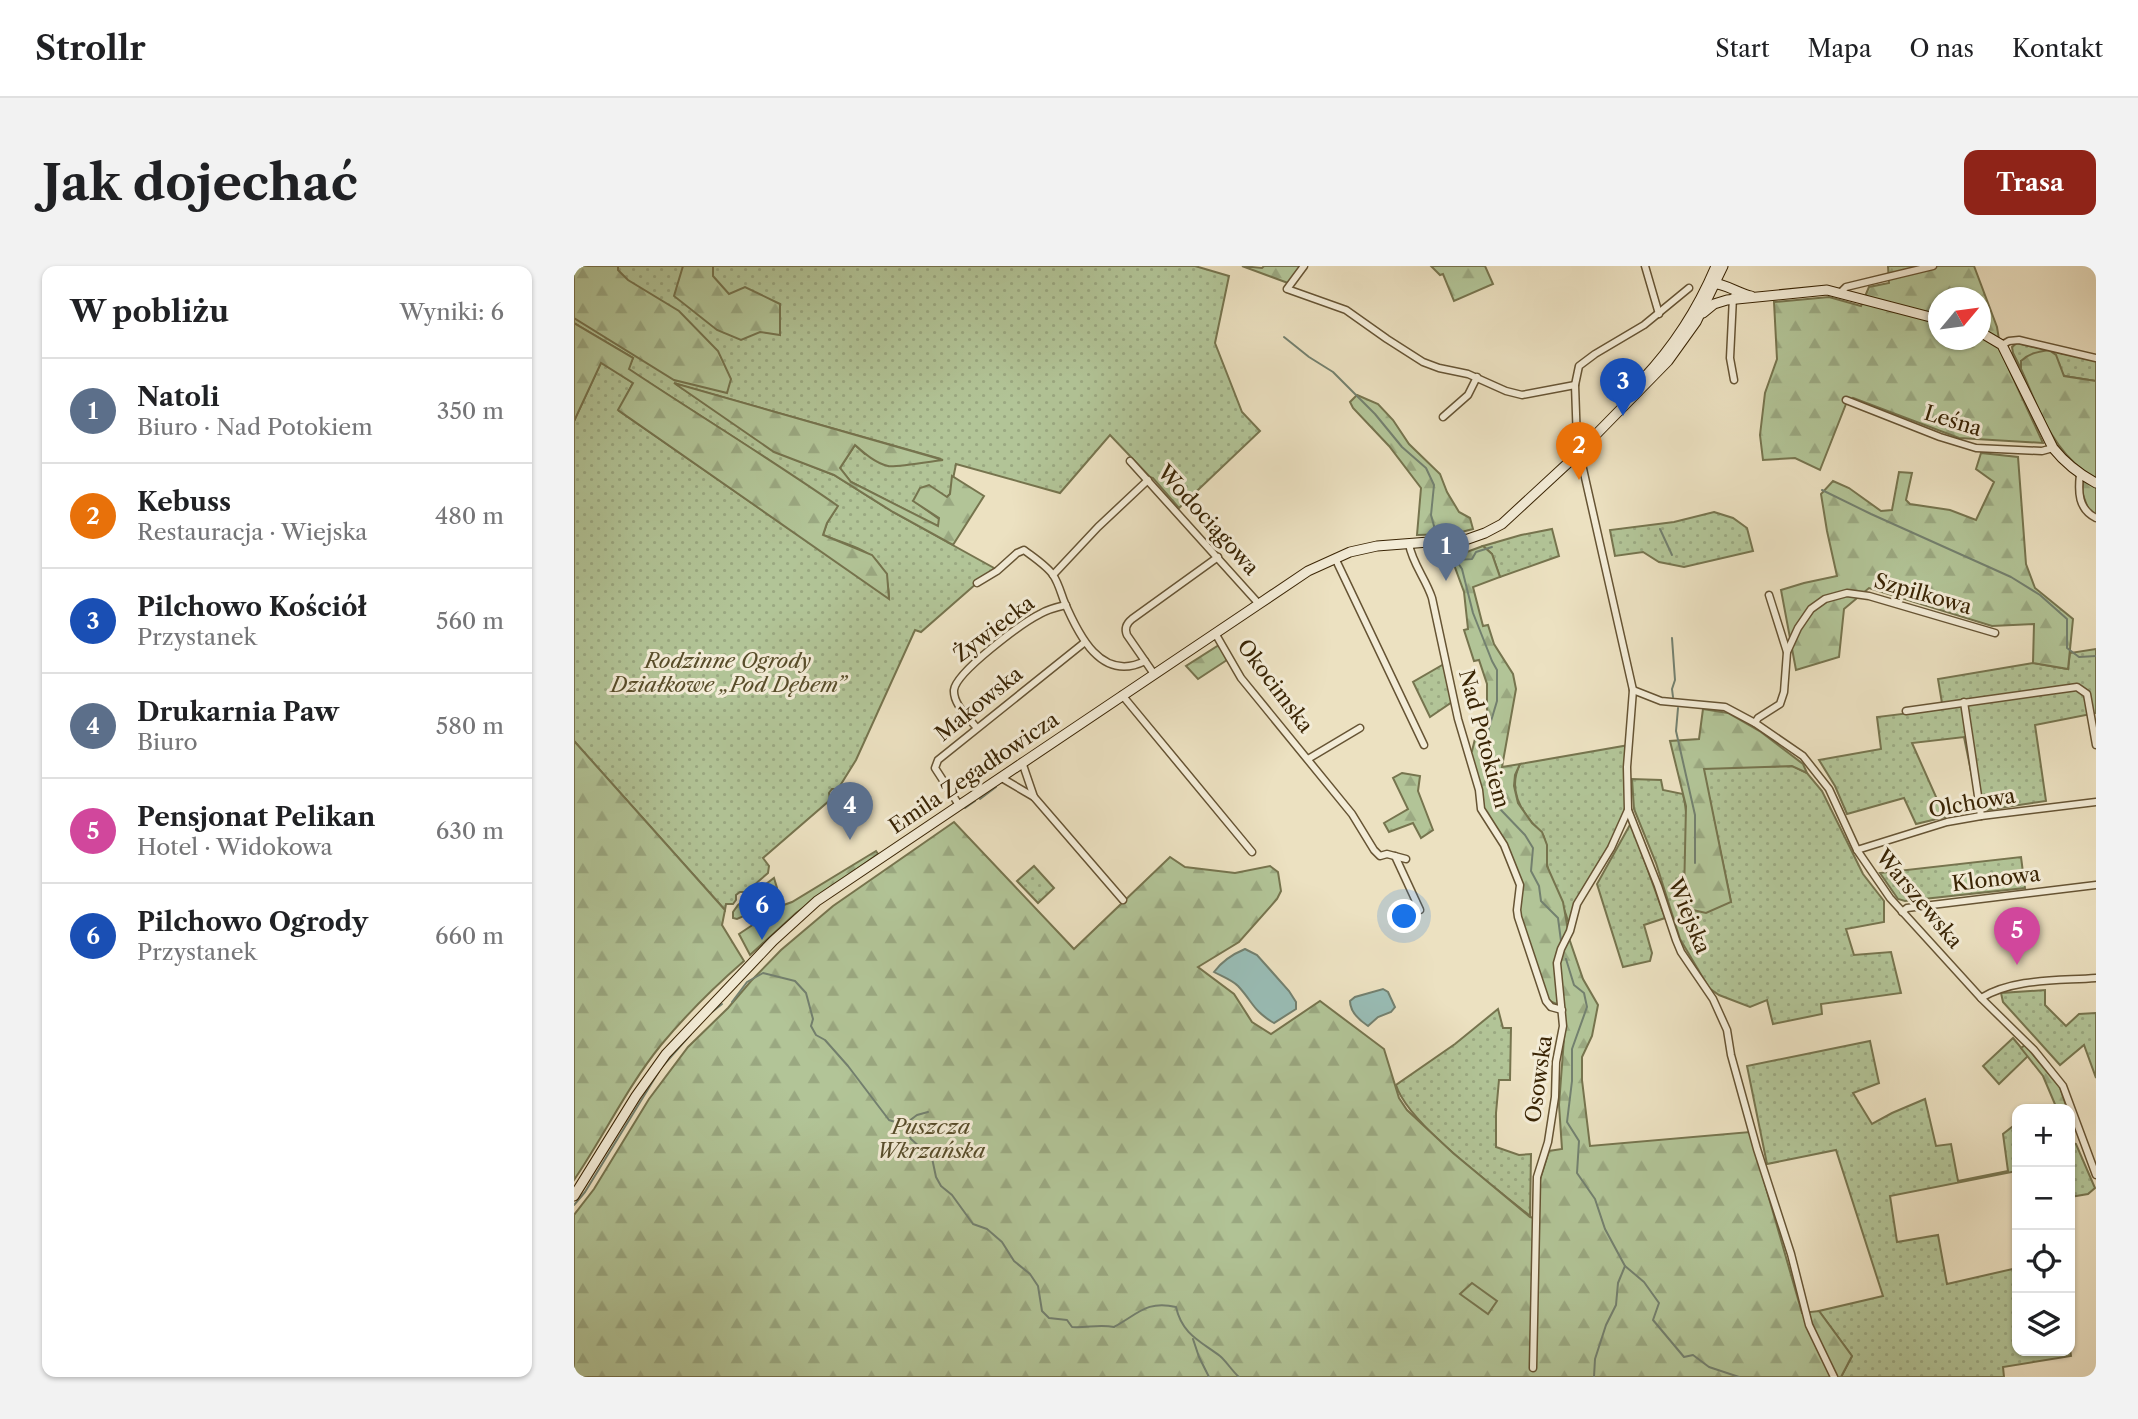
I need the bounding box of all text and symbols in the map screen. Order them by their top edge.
text: Strollr [35,28,146,69]
text: Start [1715,34,1769,63]
text: Mapa [1807,34,1872,63]
text: O nas [1910,34,1974,63]
text: Kontakt [2012,34,2103,63]
button: Trasa [1964,150,2096,215]
text: Jak dojechać [42,152,358,213]
north arrow [1928,287,1991,350]
text: W pobliżu [70,293,229,330]
text: Wyniki: 6 [399,298,504,326]
pin: 3 [1600,358,1646,416]
text: Natoli [137,381,219,413]
text: 1 [88,397,98,425]
text: 350 m [437,397,504,425]
street label: Leśna [1921,400,1986,441]
text: Biuro · Nad Potokiem [137,413,373,441]
pin: 2 [1556,422,1602,480]
street label: Wodociągowa [1152,459,1265,581]
text: Kebuss [137,486,231,518]
text: 2 [86,502,100,530]
text: 480 m [435,502,504,530]
text: Restauracja · Wiejska [137,518,367,546]
pin: 1 [1423,523,1469,581]
street label: Szpilkowa [1871,568,1976,620]
street label: Żywiecka [948,590,1040,667]
text: Pilchowo Kościół [137,591,367,623]
text: 3 [87,607,100,635]
text: 560 m [436,607,504,635]
text: Przystanek [137,623,257,651]
street label: Okocimska [1232,634,1319,738]
park label: Rodzinne Ogrody Działkowe „Pod Dębem” [609,648,848,697]
street label: Makowska [930,660,1028,746]
street label: Nad Potokiem [1454,667,1515,811]
text: Drukarnia Paw [137,696,339,728]
street label: Emila Zegadłowicza [884,706,1064,839]
text: 4 [86,712,100,740]
text: 580 m [436,712,504,740]
text: Biuro [137,728,198,756]
pin: 4 [827,782,873,840]
street label: Olchowa [1926,782,2018,822]
text: Pensjonat Pelikan [137,801,375,833]
text: 5 [87,817,99,845]
text: 630 m [436,817,504,845]
text: Hotel · Widokowa [137,833,333,861]
street label: Warszewska [1870,843,1969,954]
street label: Klonowa [1950,861,2042,896]
street label: Wiejska [1663,874,1716,958]
pin: 6 [739,882,785,940]
your location [1387,899,1421,933]
text: Pilchowo Ogrody [137,906,368,938]
pin: 5 [1994,907,2040,965]
text: 6 [86,922,100,950]
text: 660 m [435,922,504,950]
text: Przystanek [137,938,257,966]
street label: Osowska [1520,1033,1557,1124]
map controls [2012,1104,2075,1356]
button: + [2012,1104,2075,1167]
park label: Puszcza Wkrzańska [876,1114,986,1163]
button: − [2012,1167,2075,1230]
button: locate [2012,1230,2075,1293]
button: layers [2012,1293,2075,1356]

